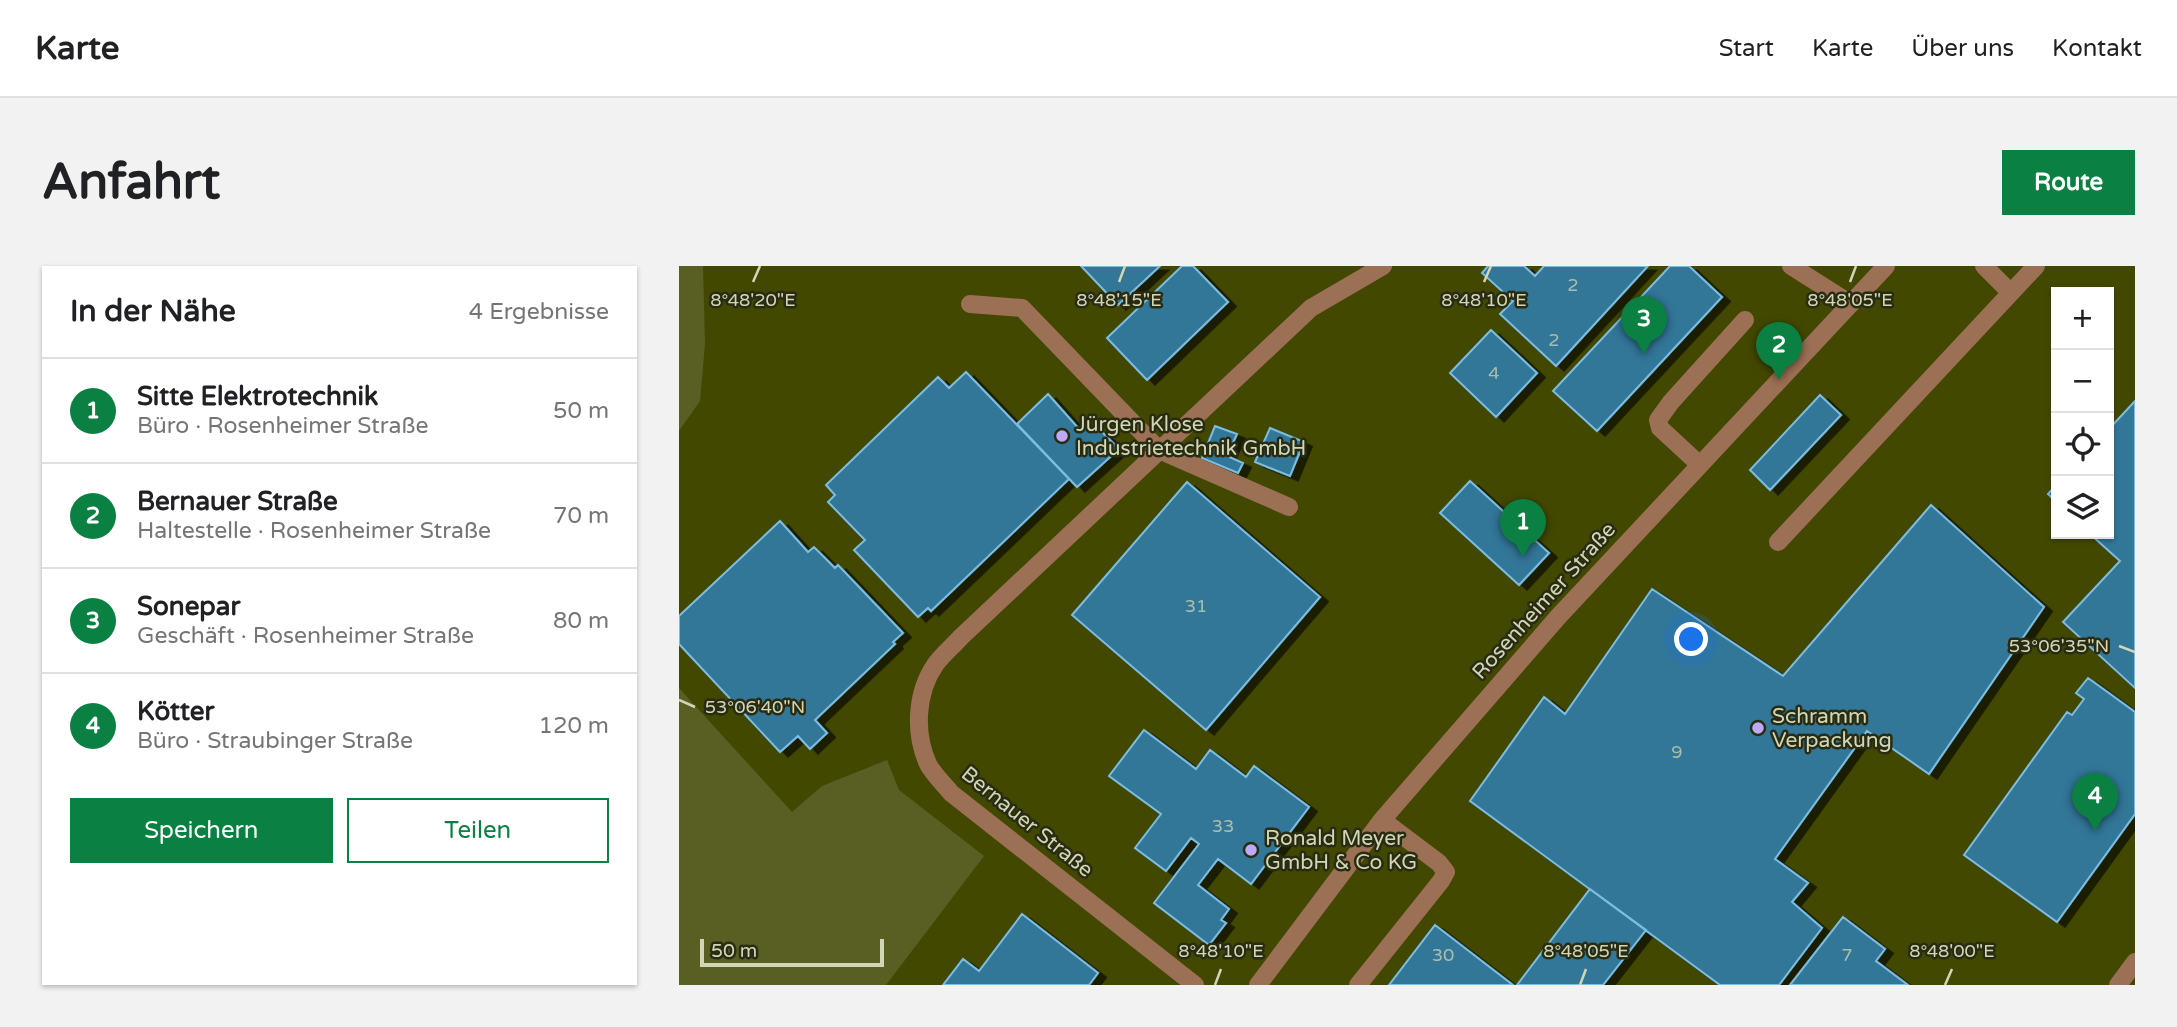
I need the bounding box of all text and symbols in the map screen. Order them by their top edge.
text: Karte [35,29,119,68]
text: Start [1719,34,1774,63]
text: Karte [1812,34,1873,63]
text: Über uns [1911,34,2014,63]
text: Kontakt [2052,34,2142,63]
button: Route [2002,150,2135,215]
text: Anfahrt [42,153,220,212]
house number: 2 [1567,274,1579,296]
map controls [2051,287,2114,539]
button: + [2051,287,2114,350]
text: 8°48'20"E [710,289,796,311]
text: 8°48'15"E [1076,289,1162,311]
text: 8°48'10"E [1441,289,1527,311]
text: 8°48'05"E [1807,289,1893,311]
text: In der Nähe [70,293,236,330]
pin: 3 [1621,296,1667,354]
text: 4 Ergebnisse [469,298,609,326]
pin: 2 [1756,322,1802,380]
house number: 2 [1548,329,1560,351]
button: − [2051,350,2114,413]
house number: 4 [1488,362,1500,384]
text: Sitte Elektrotechnik [137,381,378,412]
text: 1 [86,397,100,425]
text: 50 m [553,397,609,425]
text: Büro · Rosenheimer Straße [137,412,428,440]
place label: Jürgen Klose Industrietechnik GmbH [1076,412,1306,461]
button: locate [2051,413,2114,476]
marker: Jürgen Klose Industrietechnik GmbH [1054,428,1070,444]
button: layers [2051,476,2114,539]
text: Bernauer Straße [137,486,338,517]
pin: 1 [1500,499,1546,557]
text: 2 [86,502,100,530]
text: 70 m [553,502,609,530]
text: Haltestelle · Rosenheimer Straße [137,517,491,545]
street label: Rosenheimer Straße [1467,517,1621,684]
text: Sonepar [137,591,240,622]
house number: 31 [1185,595,1207,617]
text: 3 [86,607,100,635]
text: 80 m [553,607,609,635]
text: Geschäft · Rosenheimer Straße [137,622,474,650]
your location [1674,622,1708,656]
text: 53°06'35"N [2009,635,2109,657]
text: Kötter [137,696,214,727]
text: 53°06'40"N [705,696,805,718]
place label: Schramm Verpackung [1772,704,1892,753]
text: 4 [86,712,100,740]
text: 120 m [539,712,609,740]
marker: Schramm Verpackung [1750,720,1766,736]
text: Büro · Straubinger Straße [137,727,413,755]
house number: 9 [1671,741,1683,763]
street label: Bernauer Straße [956,761,1098,883]
pin: 4 [2072,773,2118,831]
button: Speichern [70,798,333,863]
button: Teilen [347,798,609,863]
house number: 33 [1212,815,1234,837]
place label: Ronald Meyer GmbH & Co KG [1265,826,1417,875]
marker: Ronald Meyer GmbH & Co KG [1243,842,1259,858]
scale bar [700,936,884,968]
text: 50 m [711,940,757,962]
text: 8°48'10"E [1178,940,1264,962]
text: 8°48'05"E [1543,940,1629,962]
text: 8°48'00"E [1909,940,1995,962]
house number: 30 [1432,944,1454,966]
house number: 7 [1841,944,1853,966]

